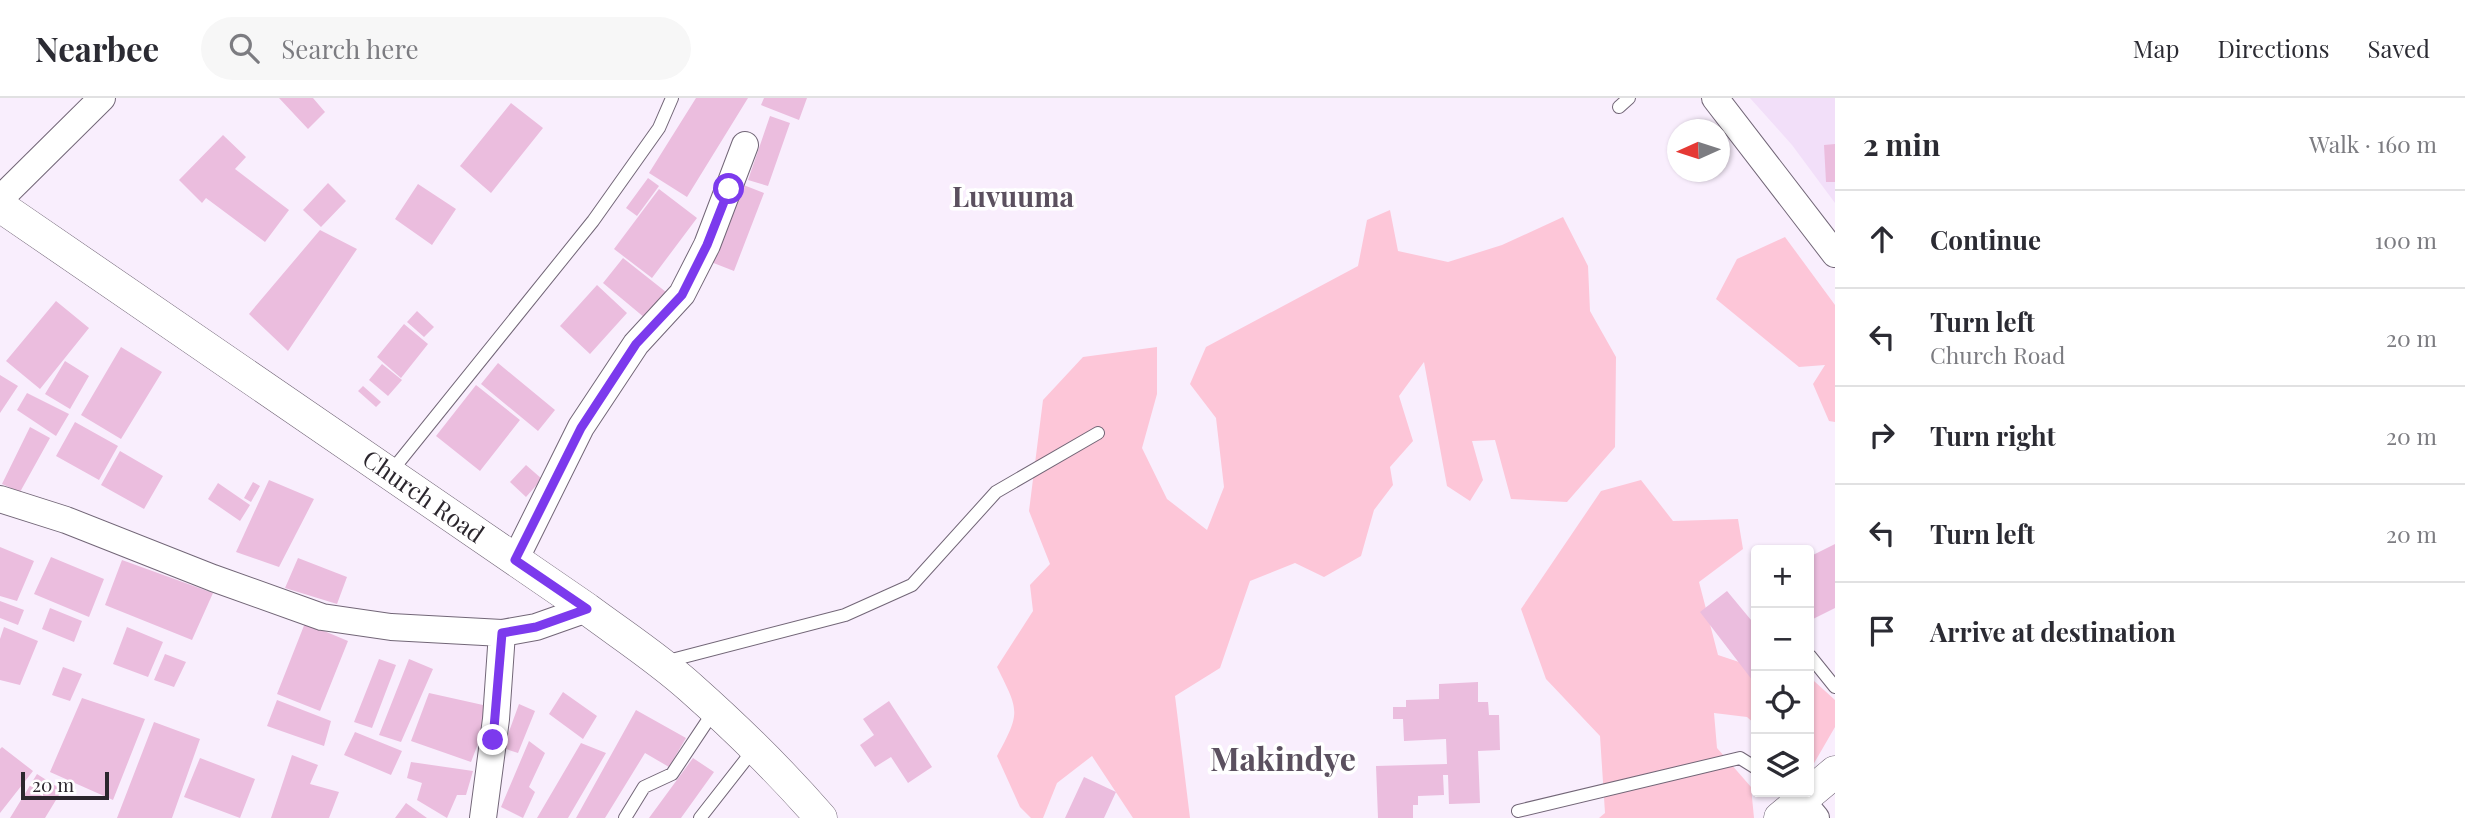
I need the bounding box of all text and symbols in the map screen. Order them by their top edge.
search box [201,17,691,80]
text: Nearbee [35,26,159,70]
icon: search [225,29,263,67]
text: Search here [281,31,419,66]
text: Map [2133,32,2179,64]
text: Directions [2217,32,2330,64]
text: Saved [2368,32,2430,64]
north arrow [1667,119,1730,182]
text: 2 min [1863,124,1940,164]
text: Walk · 160 m [2309,128,2437,159]
route start [713,173,744,204]
district label: Luvuuma [952,177,1074,214]
icon: ahead [1863,220,1901,258]
text: Continue [1930,222,2041,257]
text: 100 m [2375,224,2437,255]
text: Turn left [1930,304,2035,339]
icon: left [1863,318,1901,356]
text: 20 m [2386,322,2437,353]
text: Church Road [1930,339,2065,370]
icon: right [1863,416,1901,454]
text: Turn right [1930,418,2056,453]
text: 20 m [2386,420,2437,451]
street label: Church Road [357,442,491,549]
icon: left [1863,514,1901,552]
text: Turn left [1930,516,2035,551]
text: 20 m [2386,518,2437,549]
map controls [1751,545,1814,797]
button: + [1751,545,1814,608]
button: − [1751,608,1814,671]
icon: arrive [1863,612,1901,650]
text: Arrive at destination [1930,614,2176,649]
button: locate [1751,671,1814,734]
route end [477,724,508,755]
button: layers [1751,734,1814,797]
district label: Makindye [1210,736,1356,779]
scale bar [21,769,108,801]
text: 20 m [32,771,74,797]

